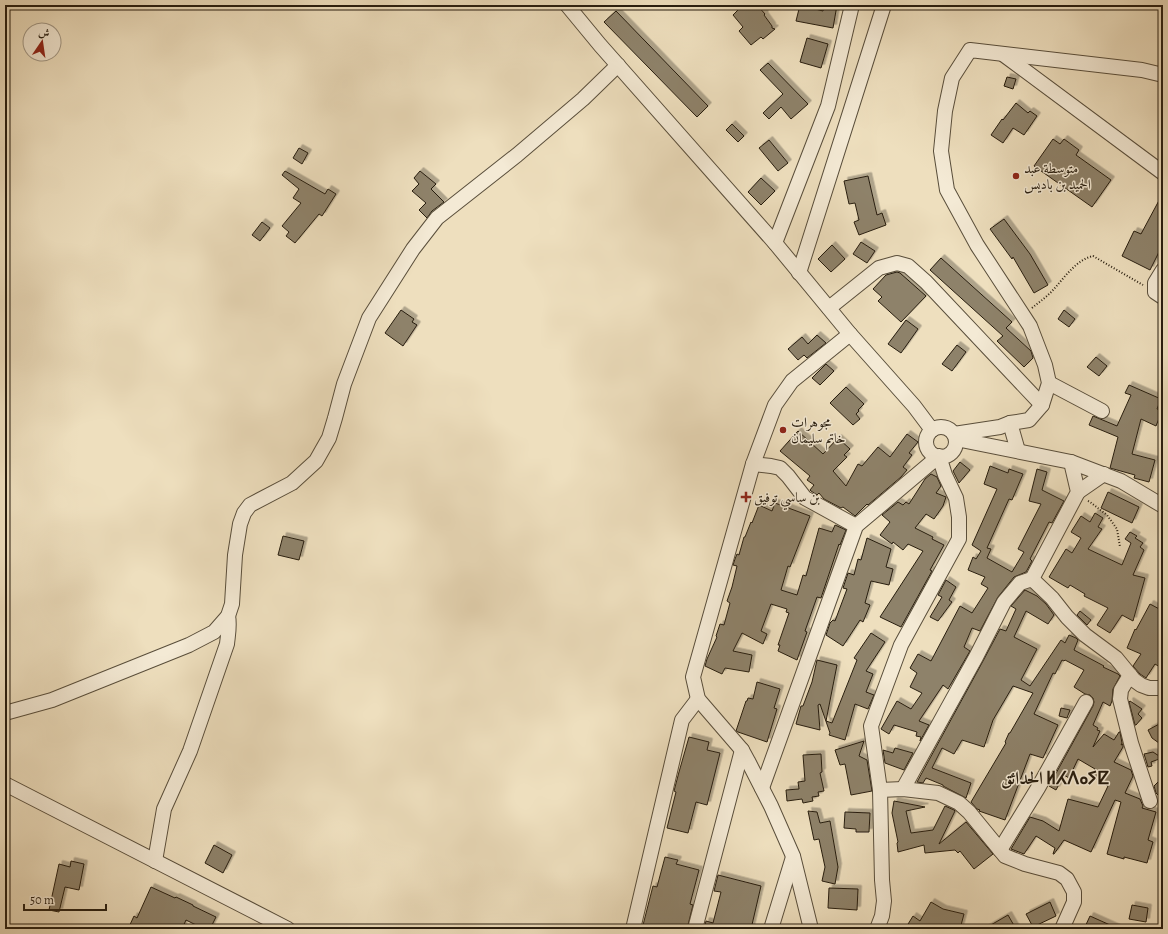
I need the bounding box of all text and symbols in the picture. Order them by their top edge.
north arrow [22,22,62,62]
text: ش [37,24,51,41]
place label: متوسطة عبد الحميد بن باديس [1024,159,1091,194]
marker: متوسطة عبد الحميد بن باديس [1011,171,1021,181]
place label: مجوهرات خاتم سليمان [791,413,846,451]
marker: مجوهرات خاتم سليمان [778,425,788,435]
place label: بن ساسي توفيق [754,488,820,511]
marker: بن ساسي توفيق [741,492,751,502]
district label: الحدائق ⵍⵃⴷⴰⵢⵇ [1001,766,1109,790]
scale bar [24,886,106,912]
text: 50 m [30,892,54,908]

